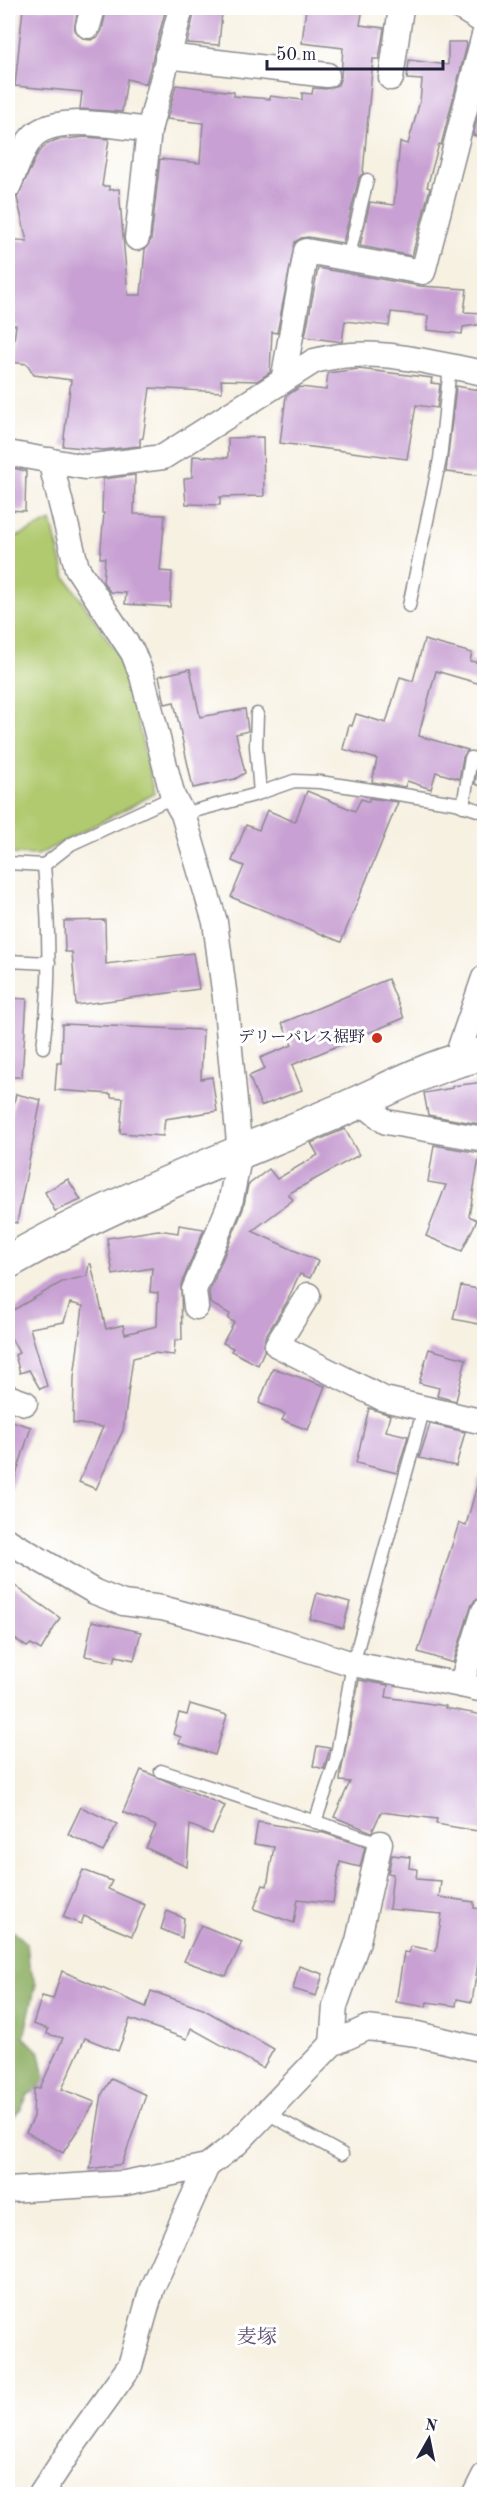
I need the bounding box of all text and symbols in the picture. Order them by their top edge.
scale bar [267,33,442,71]
text: 50 m [276,46,316,64]
place label: デリーパレス裾野 [238,1028,365,1046]
marker: デリーパレス裾野 [370,1031,384,1045]
district label: 麦塚 [237,2326,277,2348]
north arrow [399,2409,459,2469]
text: N [424,2417,439,2435]

